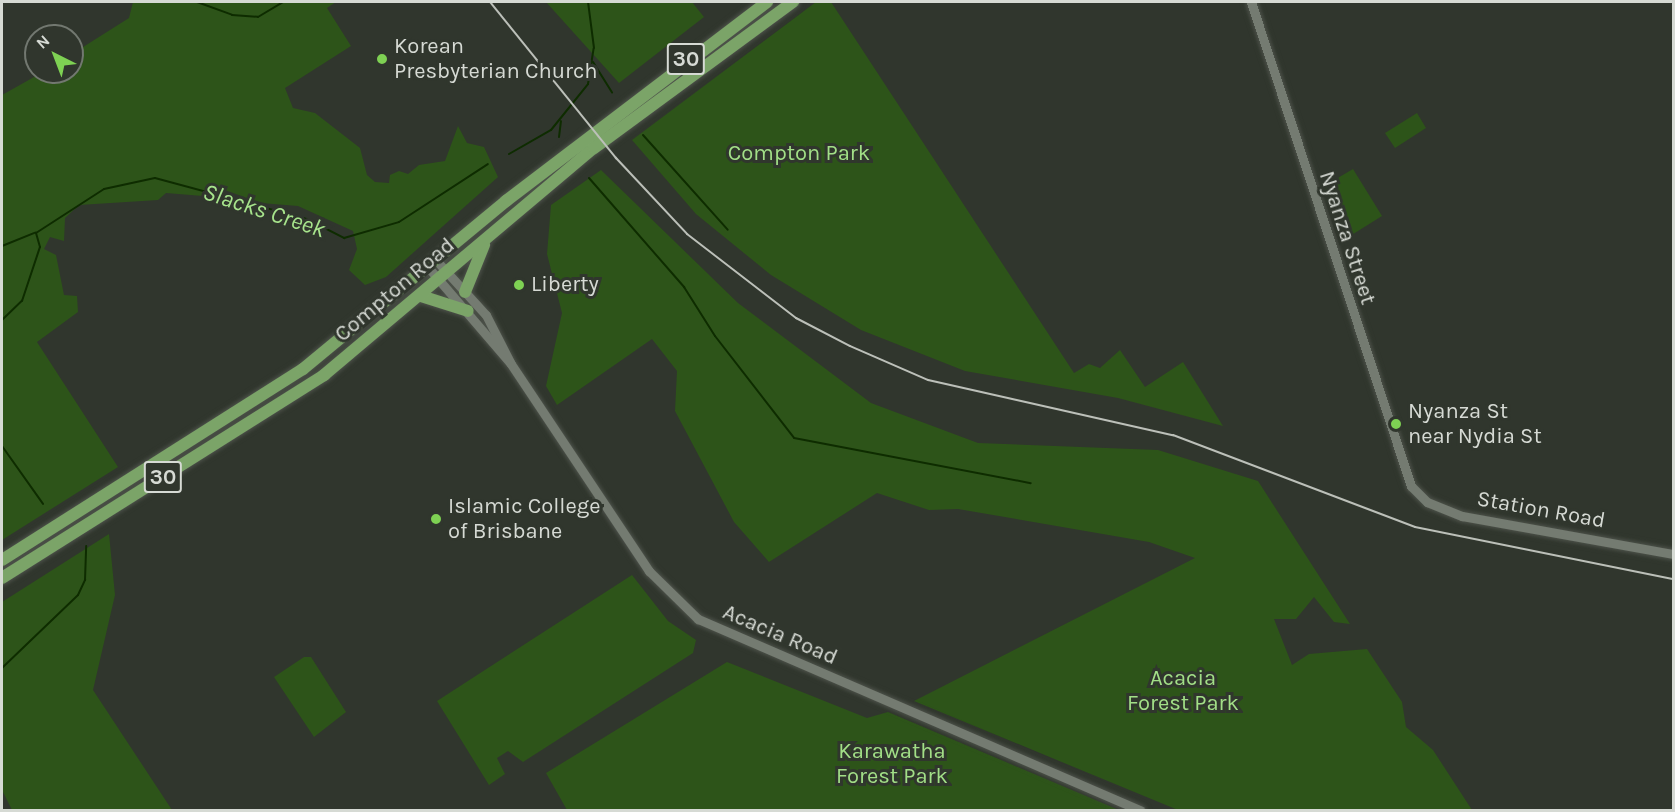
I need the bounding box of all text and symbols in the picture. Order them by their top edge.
north arrow [24,24,84,84]
text: N [32,31,54,53]
place label: Korean Presbyterian Church [394,33,598,84]
road number: 30 [666,41,706,77]
marker: Korean Presbyterian Church [375,52,389,66]
park label: Compton Park [728,141,870,167]
street label: Nyanza Street [1313,168,1381,308]
water label: Slacks Creek [199,178,329,244]
street label: Compton Road [330,232,460,348]
place label: Liberty [531,272,599,298]
marker: Liberty [512,278,526,292]
place label: Nyanza St near Nydia St [1408,398,1542,450]
marker: Nyanza St near Nydia St [1389,417,1403,431]
road number: 30 [144,459,182,495]
street label: Station Road [1475,486,1607,534]
place label: Islamic College of Brisbane [448,493,601,544]
marker: Islamic College of Brisbane [429,512,443,526]
street label: Acacia Road [719,599,841,671]
park label: Acacia Forest Park [1127,665,1239,716]
park label: Karawatha Forest Park [836,738,948,790]

